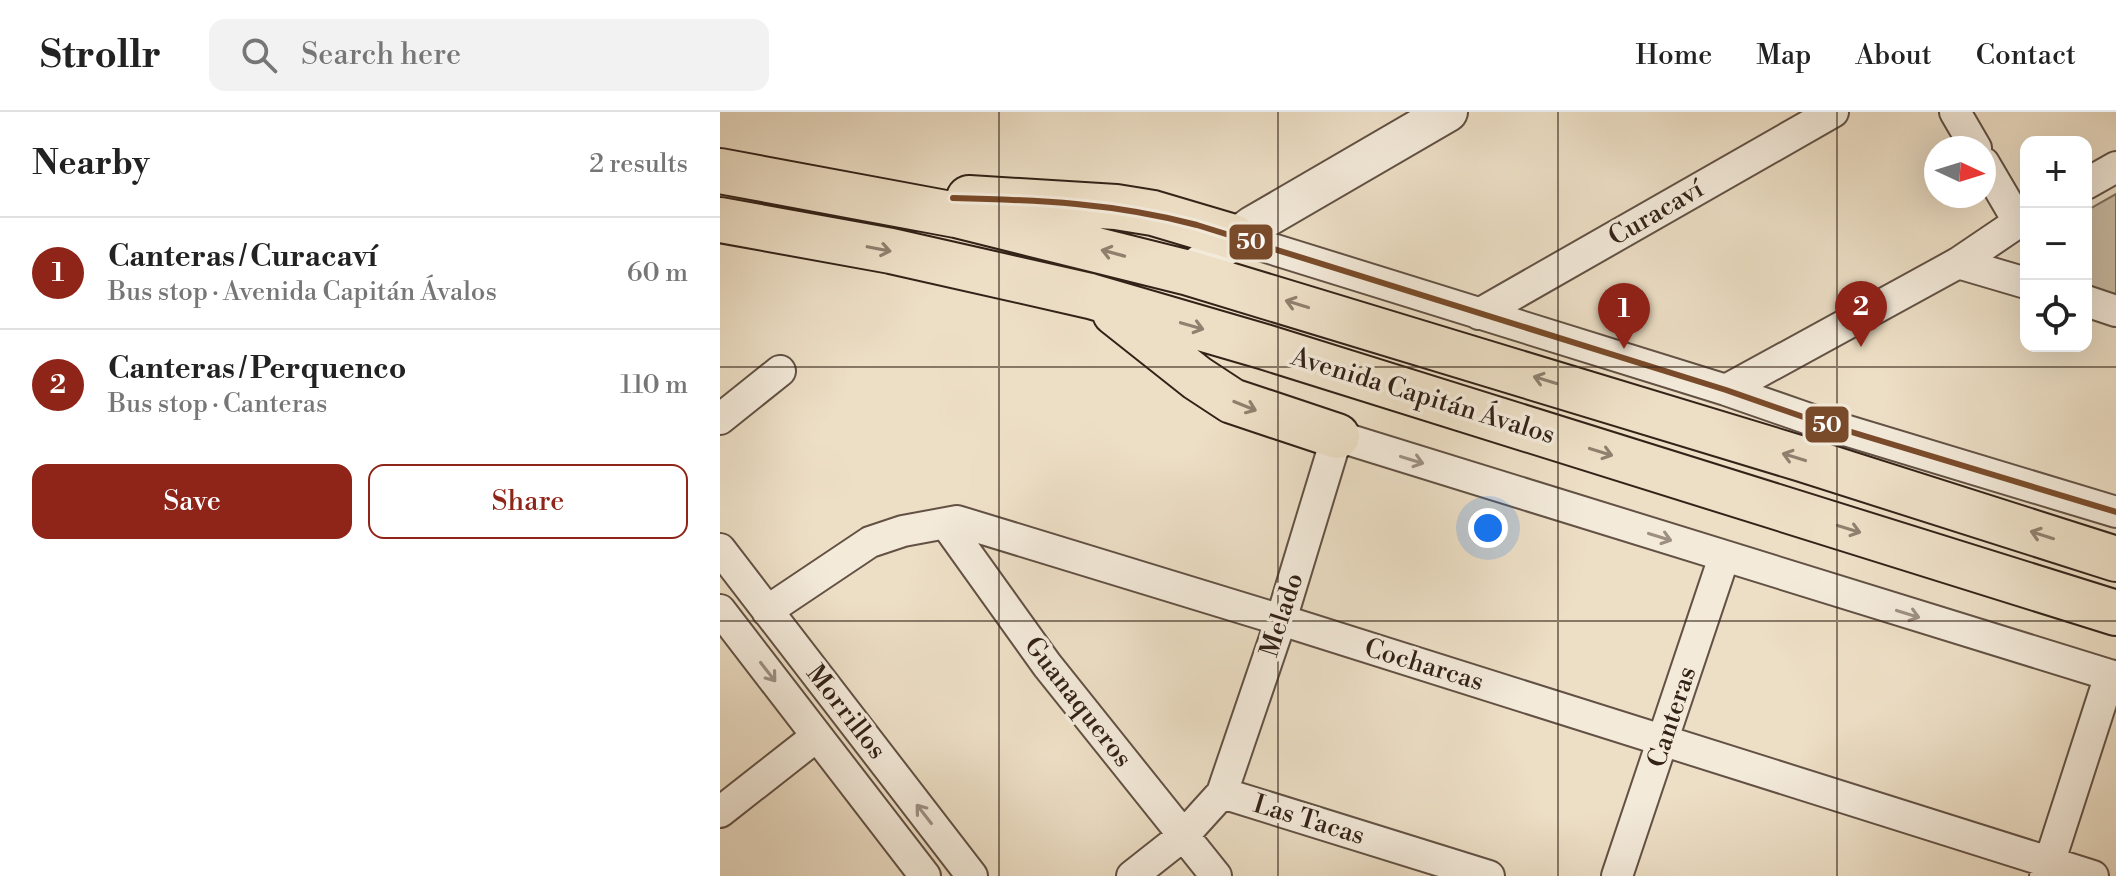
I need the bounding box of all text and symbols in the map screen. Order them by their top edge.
search box [209,19,769,91]
text: Strollr [40,32,161,79]
icon: search [237,33,281,77]
text: Search here [301,36,461,74]
text: Home [1636,38,1712,73]
text: Map [1756,38,1811,73]
text: About [1855,38,1932,73]
text: Contact [1976,38,2076,73]
north arrow [1924,136,1996,208]
map controls [2020,136,2092,352]
button: + [2020,136,2092,208]
text: Nearby [32,143,150,185]
text: 2 results [589,148,688,180]
street label: Curacaví [1603,172,1711,253]
button: − [2020,208,2092,280]
line badge: 50 [1228,223,1274,261]
text: 50 [1236,229,1266,256]
text: Canteras / Curacaví [108,238,377,276]
one-way arrow [866,242,892,257]
one-way arrow [1101,245,1127,260]
text: 1 [52,257,64,289]
text: 60 m [627,257,688,289]
text: Bus stop · Avenida Capitán Ávalos [108,276,497,308]
button: locate [2020,280,2092,352]
pin: 2 [1835,281,1887,347]
pin: 1 [1598,283,1650,349]
one-way arrow [1284,296,1310,311]
one-way arrow [1179,320,1204,334]
street label: Avenida Capitán Ávalos [1286,338,1559,451]
text: Canteras / Perquenco [108,350,406,388]
text: 2 [50,369,66,401]
text: 110 m [620,369,688,401]
one-way arrow [1533,372,1558,387]
text: Bus stop · Canteras [108,388,327,420]
one-way arrow [1232,400,1257,414]
line badge: 50 [1804,405,1850,444]
text: 50 [1812,412,1842,439]
one-way arrow [1588,446,1613,460]
one-way arrow [1781,449,1807,464]
one-way arrow [1399,453,1424,468]
button: Save [32,464,352,539]
button: Share [368,464,688,539]
your location [1468,508,1508,548]
one-way arrow [1836,522,1862,537]
one-way arrow [2029,527,2054,542]
one-way arrow [1646,530,1672,545]
street label: Melado [1253,569,1311,661]
one-way arrow [1895,607,1921,622]
street label: Guanaqueros [1017,630,1139,774]
street label: Cocharcas [1361,632,1487,698]
street label: Morrillos [799,658,893,766]
one-way arrow [759,661,776,682]
street label: Canteras [1641,662,1703,772]
street label: Las Tacas [1249,788,1369,852]
one-way arrow [915,804,933,825]

